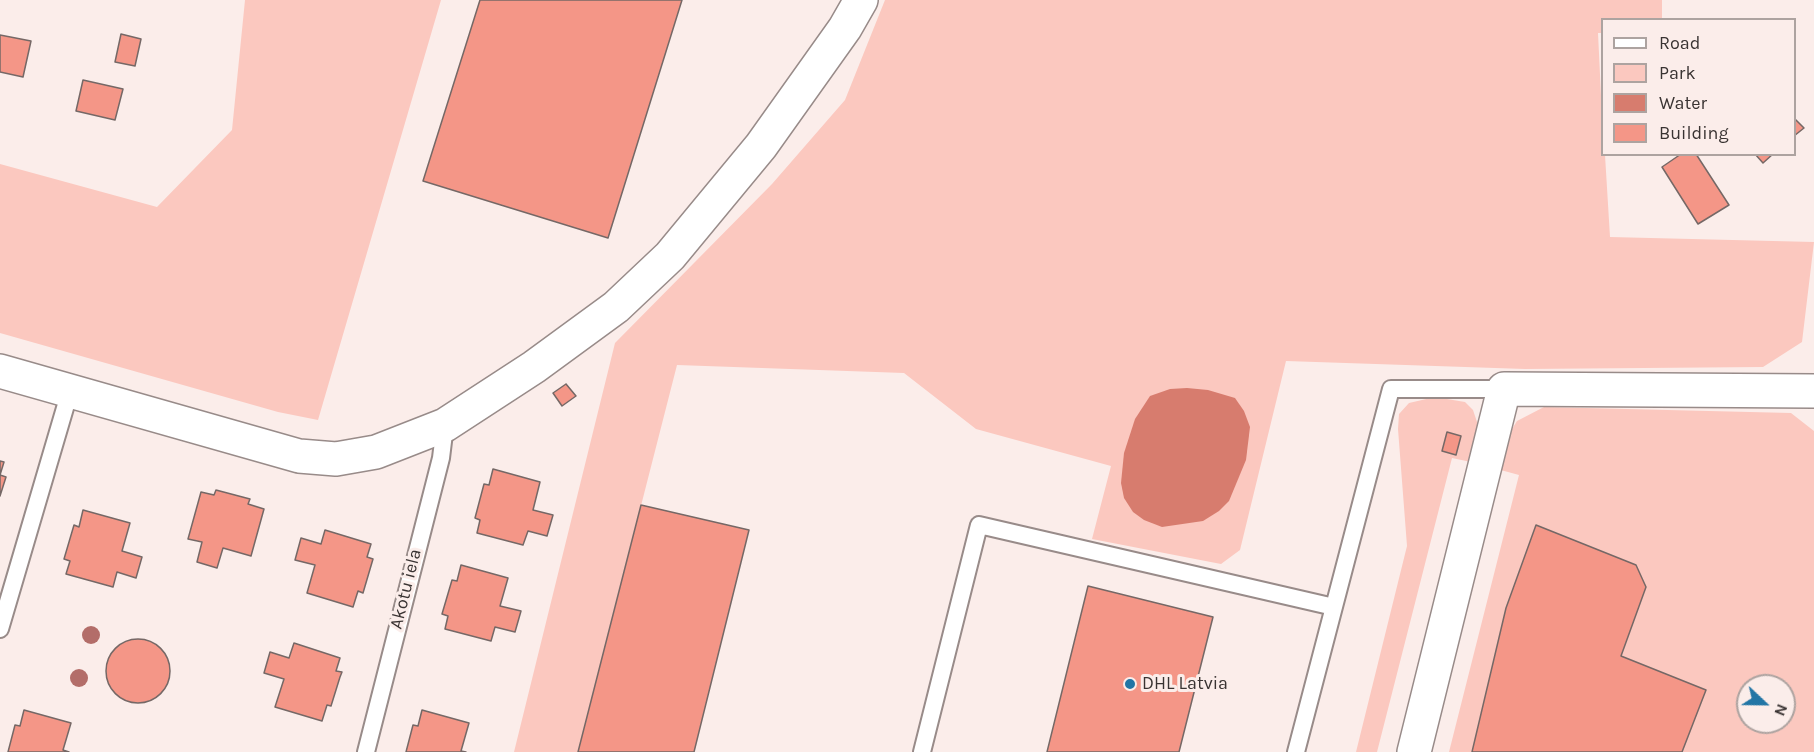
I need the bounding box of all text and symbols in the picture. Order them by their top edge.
legend [1601,18,1796,156]
text: Road [1659,32,1700,54]
text: Park [1659,62,1696,84]
text: Water [1659,92,1707,114]
text: Building [1659,122,1729,144]
street label: Akotu iela [386,547,426,631]
place label: DHL Latvia [1142,673,1228,695]
north arrow [1736,674,1796,734]
marker: DHL Latvia [1123,677,1137,691]
text: N [1770,701,1792,719]

